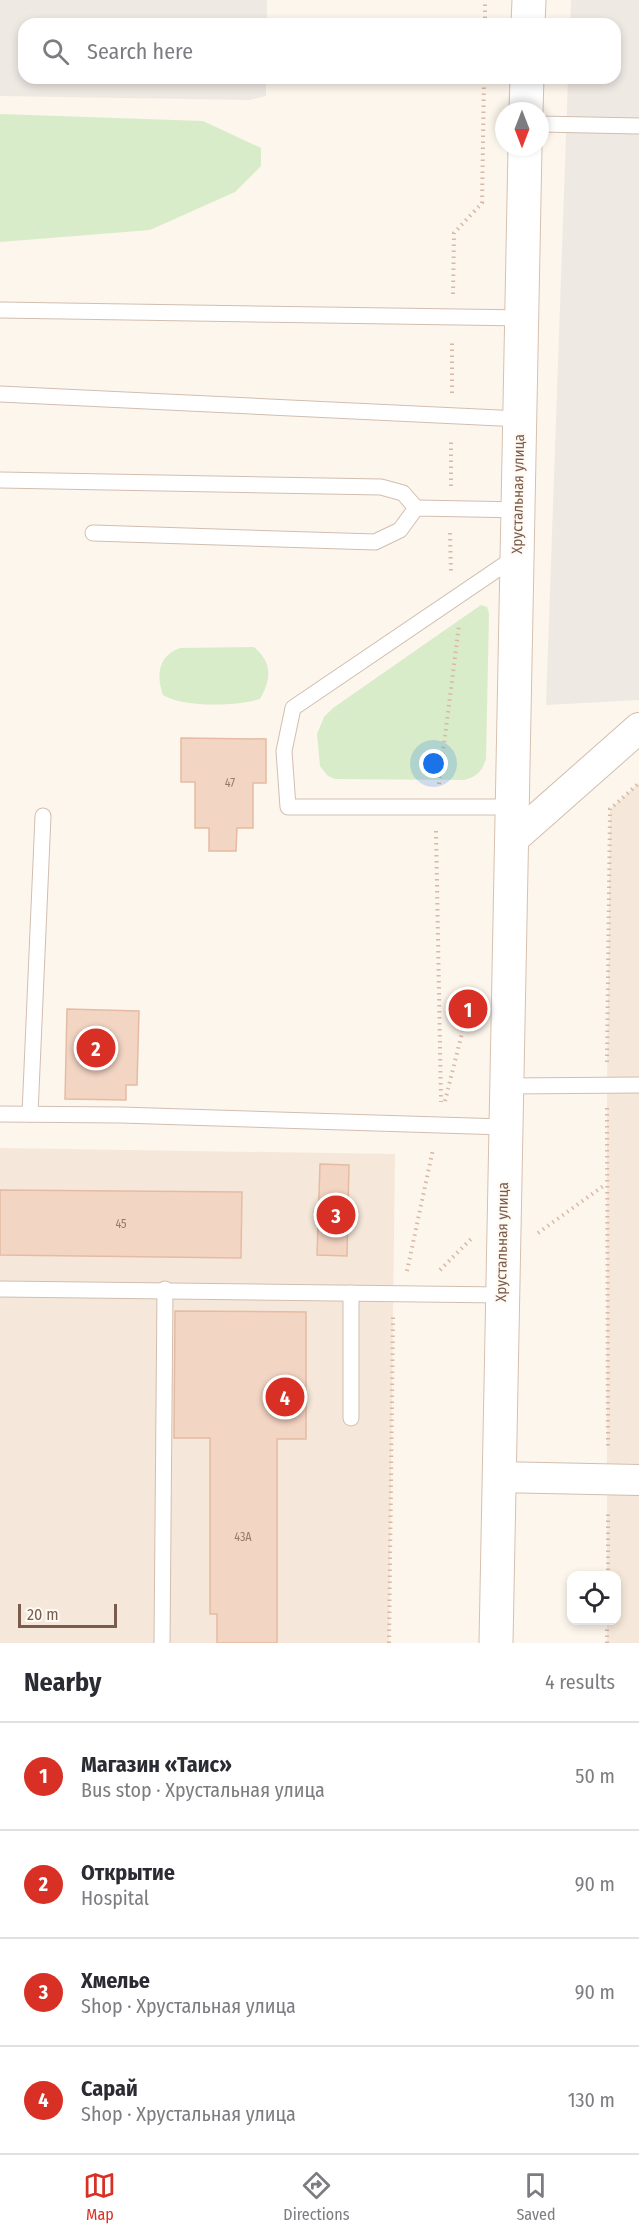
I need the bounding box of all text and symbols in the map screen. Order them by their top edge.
search box [18,18,621,84]
icon: search [39,35,72,68]
text: Search here [87,38,193,65]
north arrow [495,102,549,156]
street label: Хрустальная улица [508,434,528,554]
your location [419,749,448,778]
house number: 47 [225,776,235,790]
pin: 1 [448,986,488,1032]
pin: 2 [76,1026,116,1070]
street label: Хрустальная улица [492,1182,512,1302]
pin: 3 [316,1192,356,1238]
house number: 45 [115,1217,127,1231]
pin: 4 [266,1374,304,1420]
house number: 43А [234,1530,252,1544]
map controls [567,1571,621,1625]
button: locate [567,1571,621,1625]
scale bar [18,1601,117,1628]
text: 20 m [27,1605,58,1624]
text: Nearby [24,1667,101,1698]
text: 4 results [545,1670,615,1694]
text: Магазин «Таис» [81,1751,232,1778]
text: 1 [39,1764,48,1788]
text: 50 m [575,1764,615,1788]
text: Bus stop · Хрустальная улица [81,1778,325,1802]
text: Открытие [81,1859,175,1886]
text: 2 [39,1872,48,1896]
text: 90 m [575,1872,615,1896]
text: Hospital [81,1886,149,1910]
text: Хмелье [81,1967,150,1994]
text: 3 [39,1980,48,2004]
text: 90 m [575,1980,615,2004]
text: Shop · Хрустальная улица [81,1994,296,2018]
text: Сарай [81,2075,138,2102]
text: 4 [38,2088,49,2112]
text: 130 m [568,2088,615,2112]
text: Shop · Хрустальная улица [81,2102,296,2126]
tab: Map [83,2169,116,2224]
tab: Directions [283,2169,350,2224]
tab: Saved [516,2169,556,2224]

